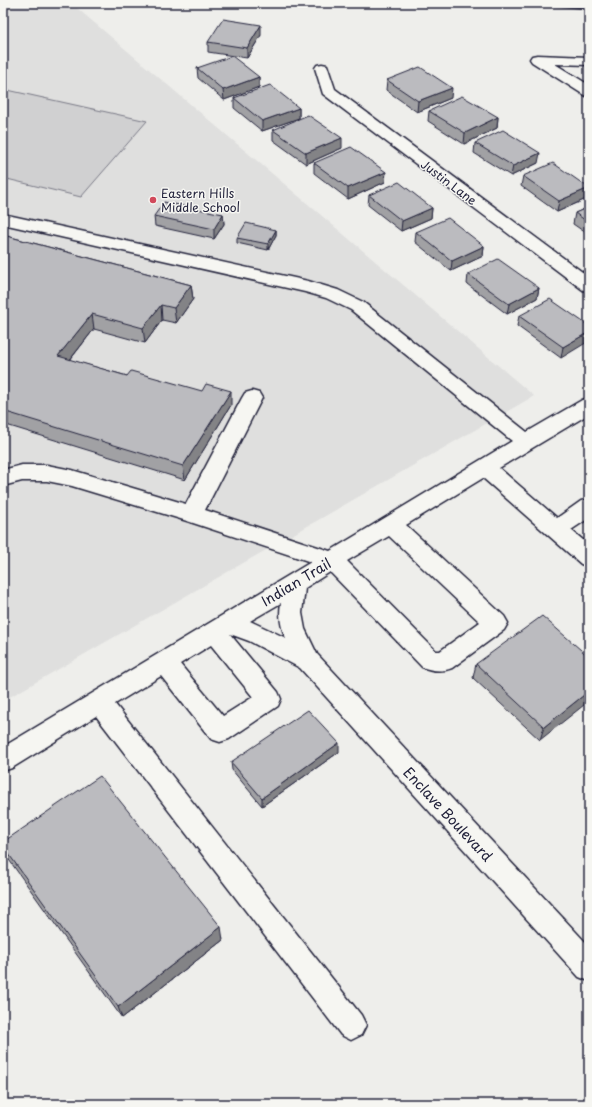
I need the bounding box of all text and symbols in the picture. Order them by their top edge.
street label: Justin Lane [417,155,481,209]
place label: Eastern Hills Middle School [161,184,240,216]
marker: Eastern Hills Middle School [148,195,158,205]
street label: Indian Trail [257,553,335,611]
street label: Enclave Boulevard [399,762,498,866]

